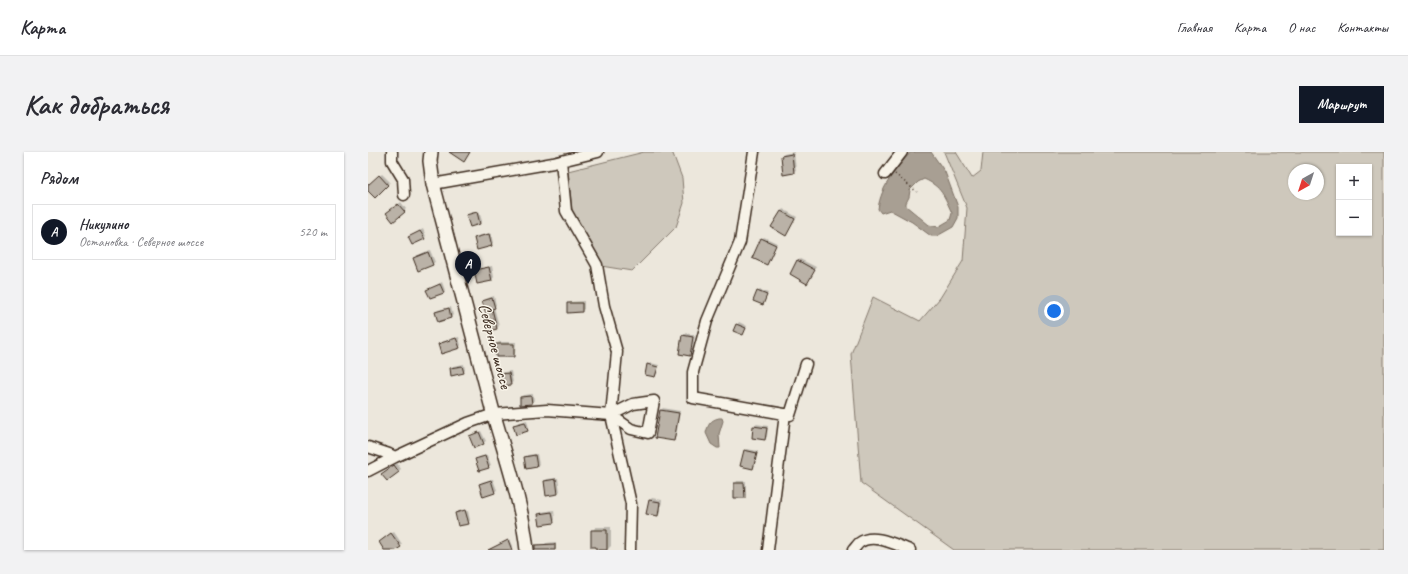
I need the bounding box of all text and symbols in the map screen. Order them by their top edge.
text: Карта [20,16,65,40]
text: Главная [1177,19,1212,36]
text: Карта [1234,19,1266,36]
text: О нас [1288,19,1315,36]
text: Контакты [1337,19,1388,36]
button: Маршрут [1299,86,1384,123]
text: Как добраться [24,87,169,122]
north arrow [1288,164,1324,200]
map controls [1336,164,1372,236]
button: + [1336,164,1372,200]
text: Рядом [40,168,78,189]
button: − [1336,200,1372,236]
text: Никулино [79,215,128,234]
text: A [51,224,57,240]
text: 520 m [299,224,327,240]
text: Остановка · Северное шоссе [79,234,203,250]
pin: A [455,251,481,284]
street label: Северное шоссе [474,301,517,392]
your location [1044,301,1064,321]

